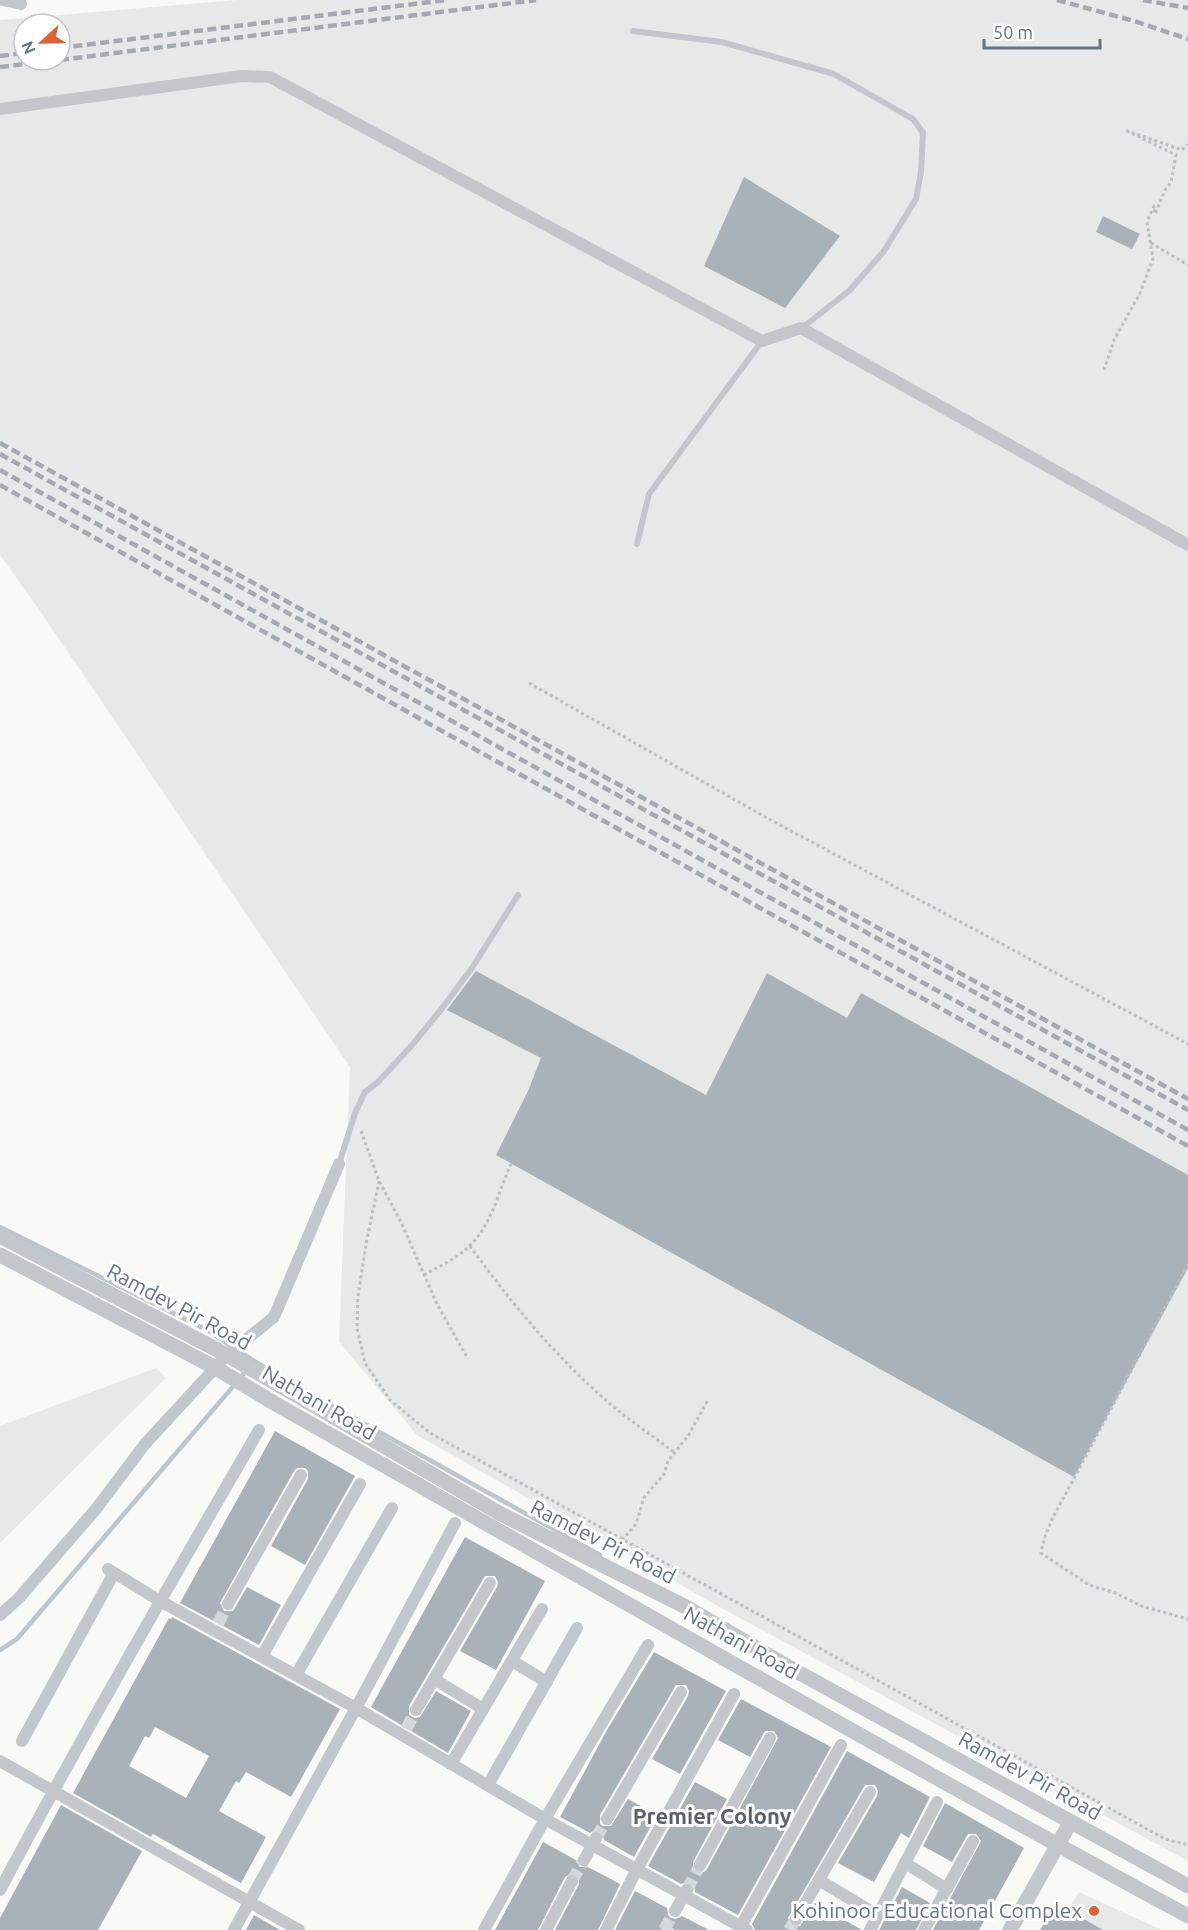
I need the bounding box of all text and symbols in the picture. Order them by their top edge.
north arrow [12,12,72,72]
scale bar [984,12,1100,50]
text: 50 m [993,22,1033,42]
text: N [18,39,39,57]
street label: Ramdev Pir Road [103,1258,256,1354]
street label: Nathani Road [258,1360,381,1444]
street label: Ramdev Pir Road [527,1494,680,1588]
street label: Nathani Road [680,1601,803,1683]
street label: Ramdev Pir Road [955,1726,1106,1824]
district label: Premier Colony [633,1803,792,1828]
place label: Kohinoor Educational Complex [792,1898,1082,1922]
marker: Kohinoor Educational Complex [1087,1904,1101,1918]

